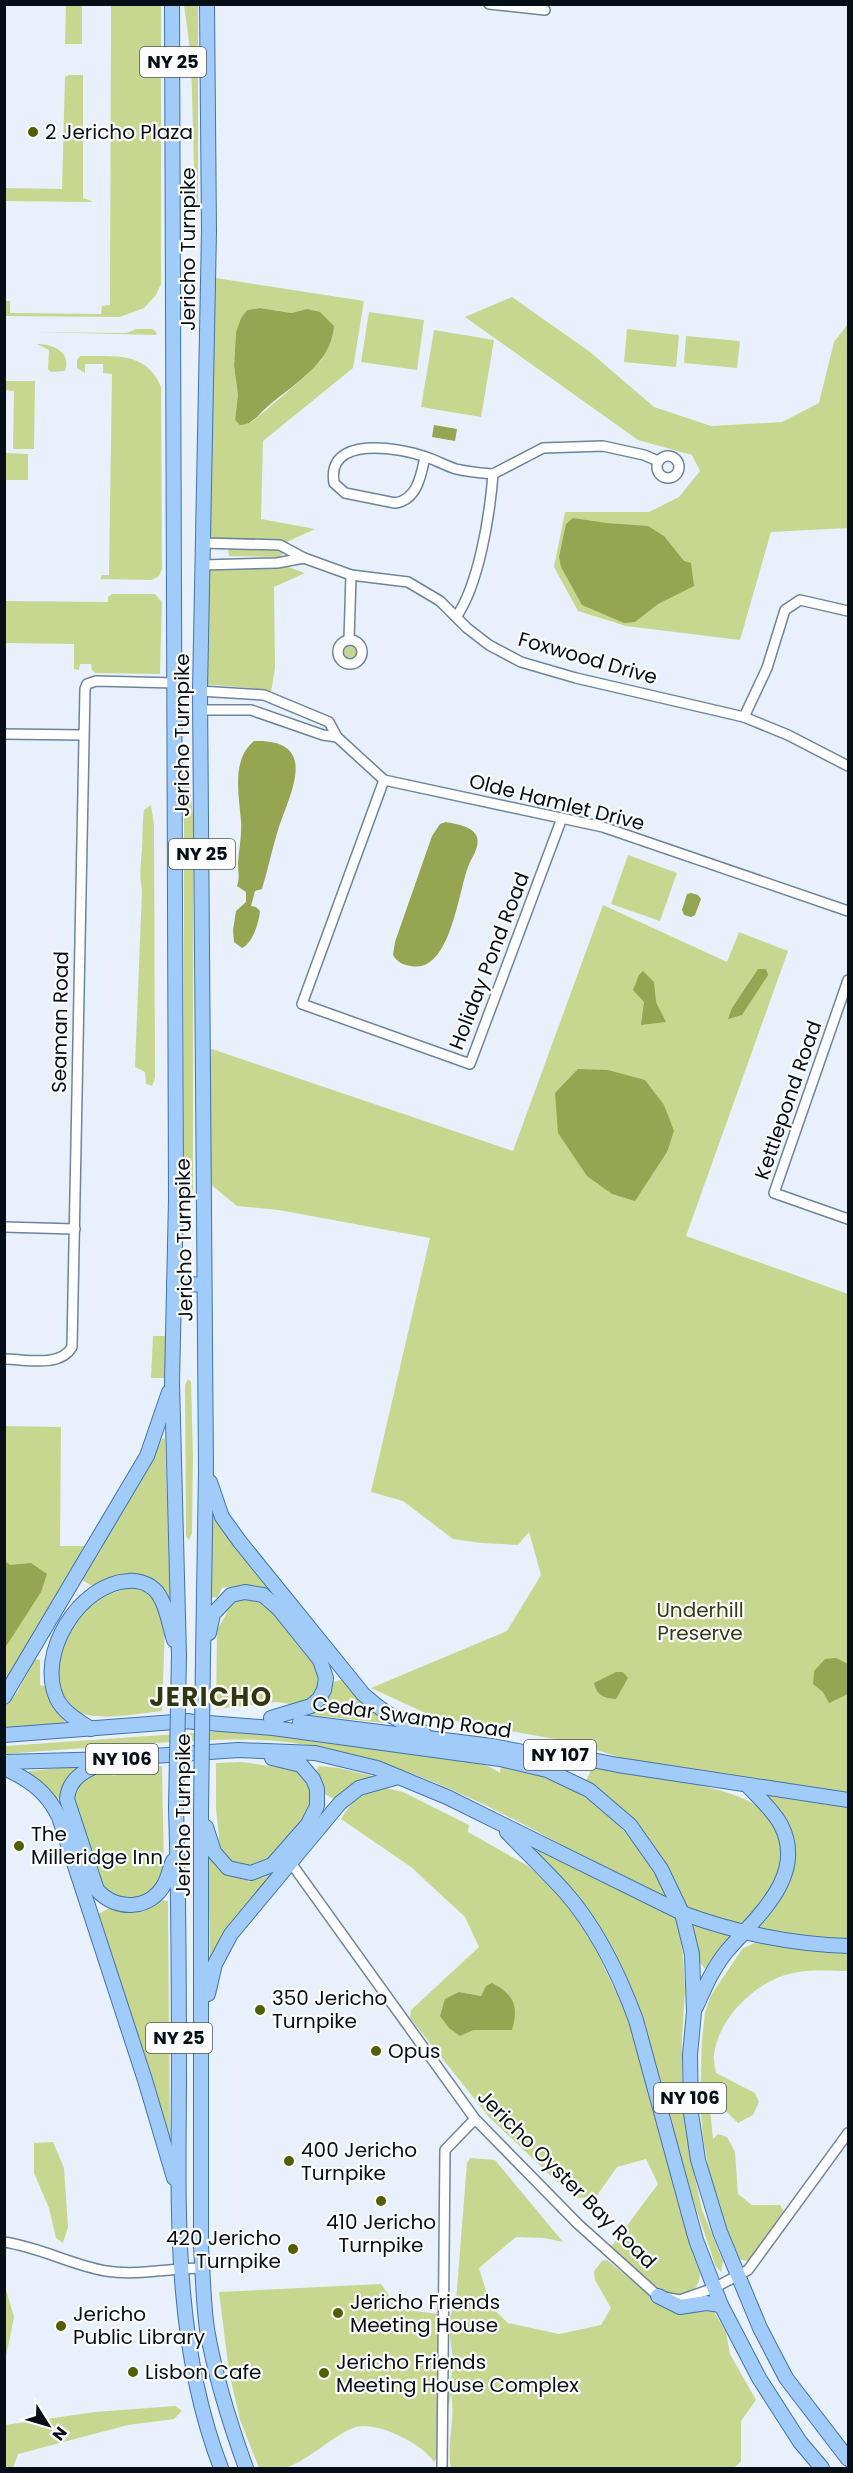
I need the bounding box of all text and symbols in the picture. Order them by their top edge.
road number: NY 25 [140,47,206,77]
place label: 2 Jericho Plaza [45,118,193,146]
marker: 2 Jericho Plaza [26,125,40,139]
street label: Jericho Turnpike [174,167,202,331]
street label: Foxwood Drive [515,625,661,691]
street label: Jericho Turnpike [168,653,196,817]
street label: Olde Hamlet Drive [466,767,648,837]
road number: NY 25 [169,839,235,869]
street label: Holiday Pond Road [442,868,536,1054]
street label: Seaman Road [45,951,75,1093]
street label: Kettlepond Road [748,1017,828,1183]
street label: Jericho Turnpike [169,1158,199,1322]
park label: Underhill Preserve [656,1596,744,1647]
district label: JERICHO [149,1679,273,1715]
street label: Cedar Swamp Road [311,1689,513,1745]
street label: Jericho Turnpike [169,1733,197,1897]
road number: NY 107 [524,1740,596,1770]
road number: NY 106 [86,1744,158,1774]
place label: The Milleridge Inn [31,1820,163,1871]
marker: The Milleridge Inn [12,1839,26,1853]
place label: 350 Jericho Turnpike [272,1984,387,2035]
marker: 350 Jericho Turnpike [253,2003,267,2017]
road number: NY 25 [146,2023,212,2053]
place label: Opus [388,2037,440,2065]
marker: Opus [369,2044,383,2058]
street label: Jericho Oyster Bay Road [471,2083,663,2275]
road number: NY 106 [654,2083,726,2113]
place label: 400 Jericho Turnpike [301,2136,417,2187]
marker: 400 Jericho Turnpike [282,2154,296,2168]
marker: 410 Jericho Turnpike [374,2194,388,2208]
place label: 410 Jericho Turnpike [326,2208,436,2259]
place label: 420 Jericho Turnpike [166,2224,281,2275]
marker: 420 Jericho Turnpike [286,2242,300,2256]
place label: Jericho Friends Meeting House [350,2288,500,2339]
place label: Jericho Public Library [73,2300,205,2351]
marker: Jericho Friends Meeting House [331,2306,345,2320]
marker: Jericho Public Library [54,2319,68,2333]
place label: Jericho Friends Meeting House Complex [336,2348,579,2399]
place label: Lisbon Cafe [145,2358,261,2386]
marker: Lisbon Cafe [126,2365,140,2379]
marker: Jericho Friends Meeting House Complex [317,2366,331,2380]
north arrow [18,2395,78,2455]
text: N [47,2422,72,2445]

